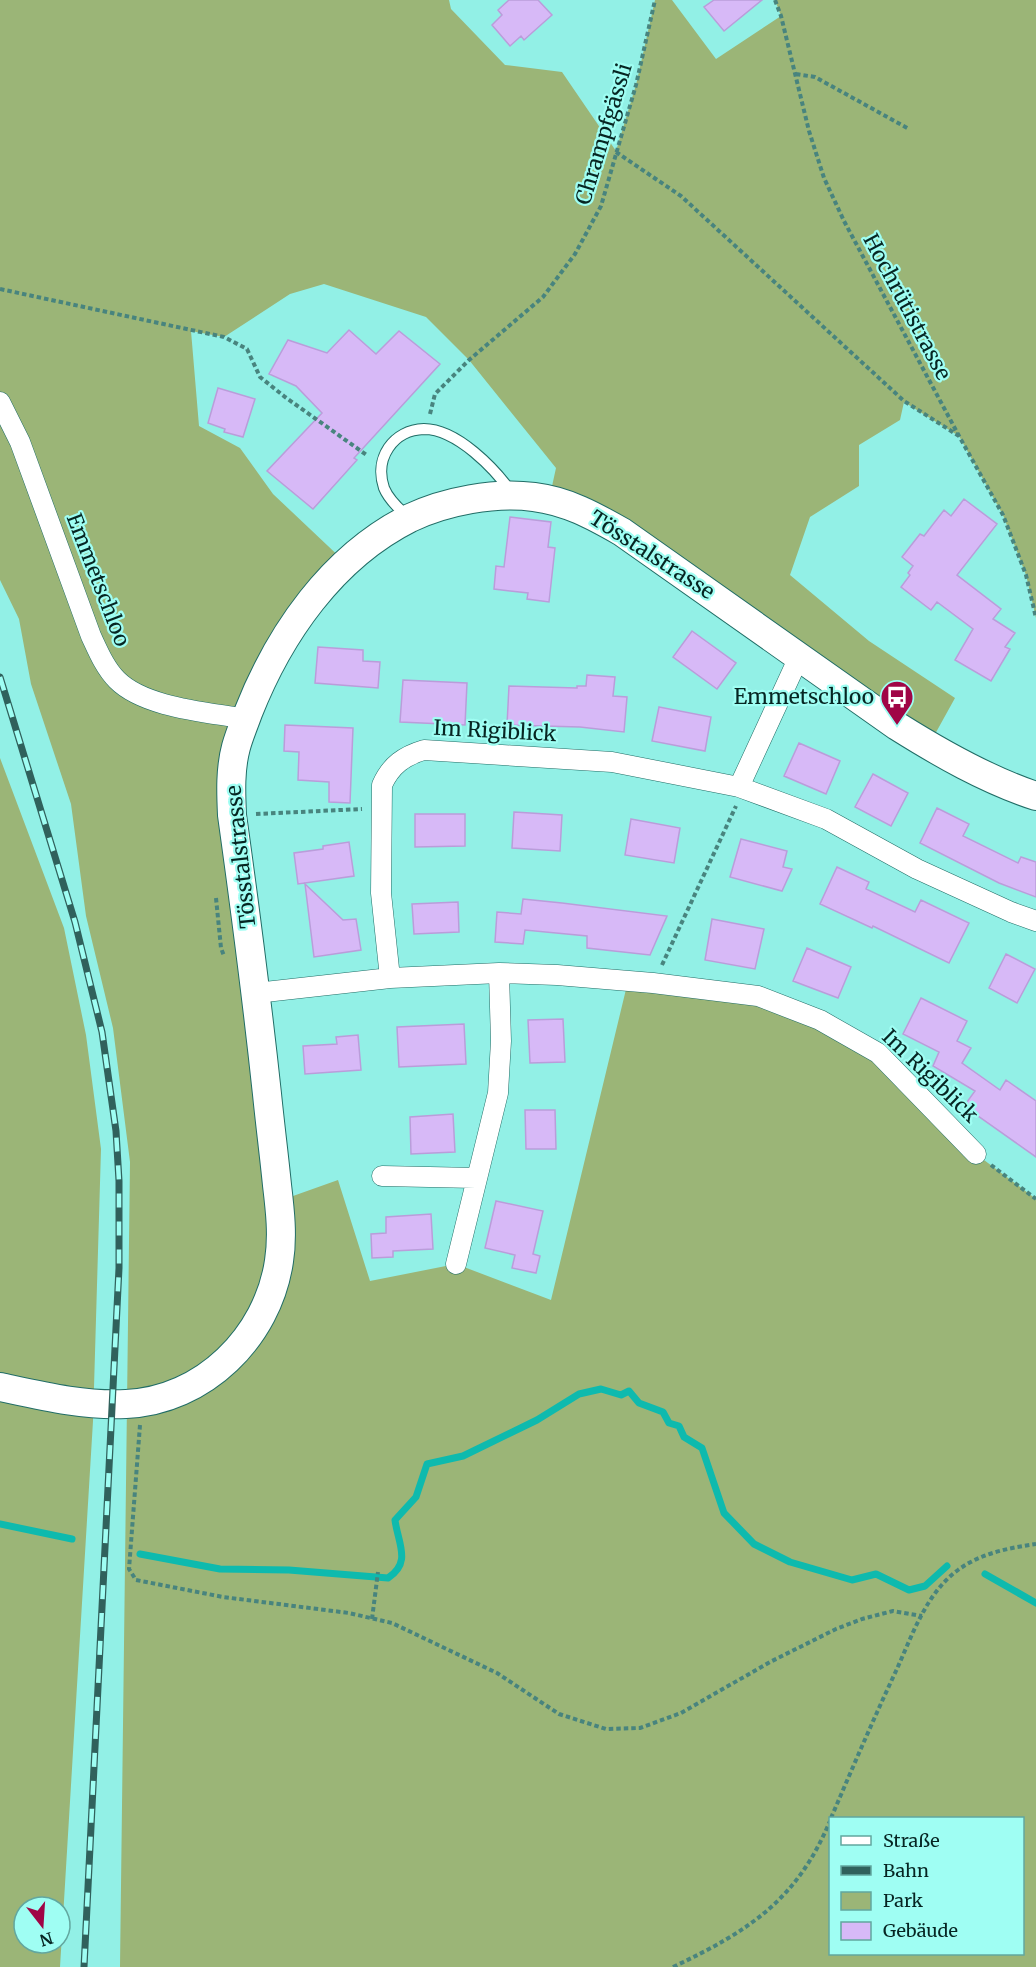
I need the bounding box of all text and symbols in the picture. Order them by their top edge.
street label: Chrampfgässli [569,60,638,208]
street label: Hochrütistrasse [858,229,957,385]
street label: Tösstalstrasse [585,504,720,605]
street label: Emmetschloo [61,510,136,650]
bus stop icon: Emmetschloo [879,679,915,726]
place label: Emmetschloo [734,683,874,710]
street label: Im Rigiblick [433,714,558,747]
street label: Tösstalstrasse [220,784,261,930]
street label: Im Rigiblick [877,1023,985,1129]
legend [829,1817,1024,1955]
text: Straße [883,1829,940,1852]
text: Bahn [883,1859,929,1882]
text: Park [883,1889,924,1912]
north arrow [12,1895,72,1955]
text: Gebäude [883,1919,958,1942]
text: N [37,1928,55,1951]

